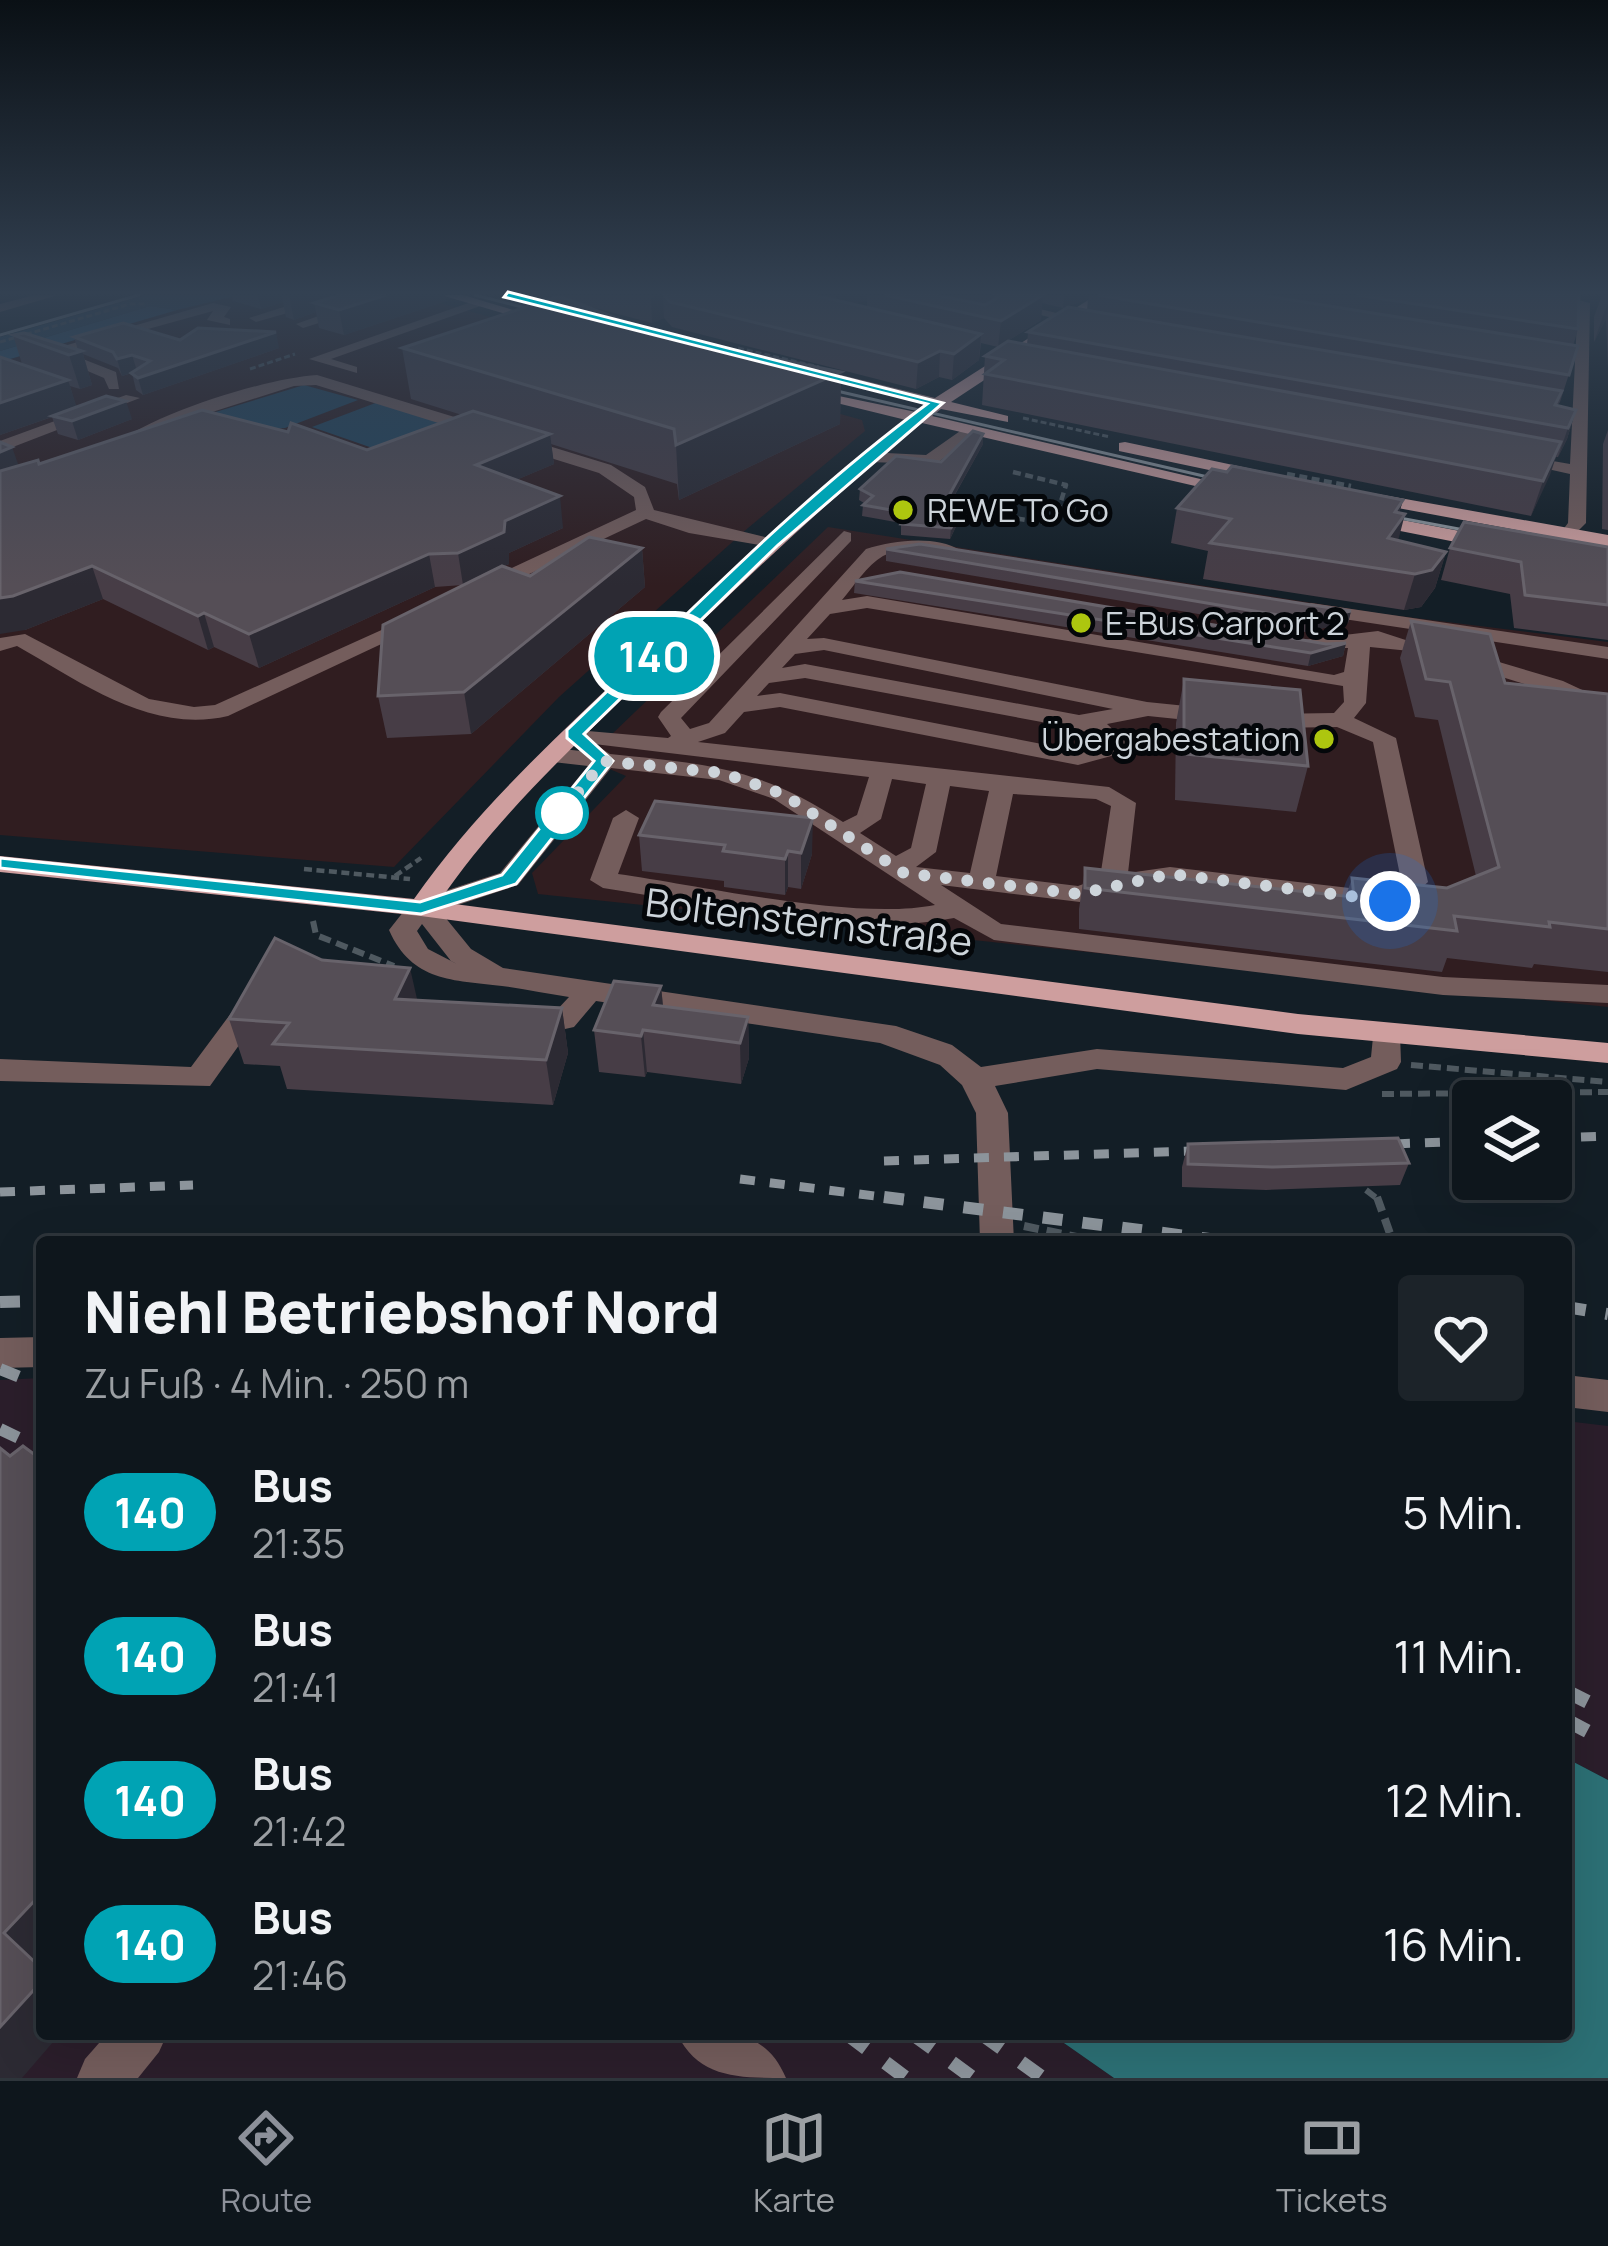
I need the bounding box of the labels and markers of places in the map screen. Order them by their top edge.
place label: REWE To Go [927,487,1109,532]
marker: REWE To Go [890,497,916,523]
place label: E-Bus Carport 2 [1105,600,1345,645]
marker: E-Bus Carport 2 [1068,610,1094,636]
place label: Übergabestation [1041,716,1300,761]
marker: Übergabestation [1311,726,1337,752]
unlabelled marker [537,788,587,838]

